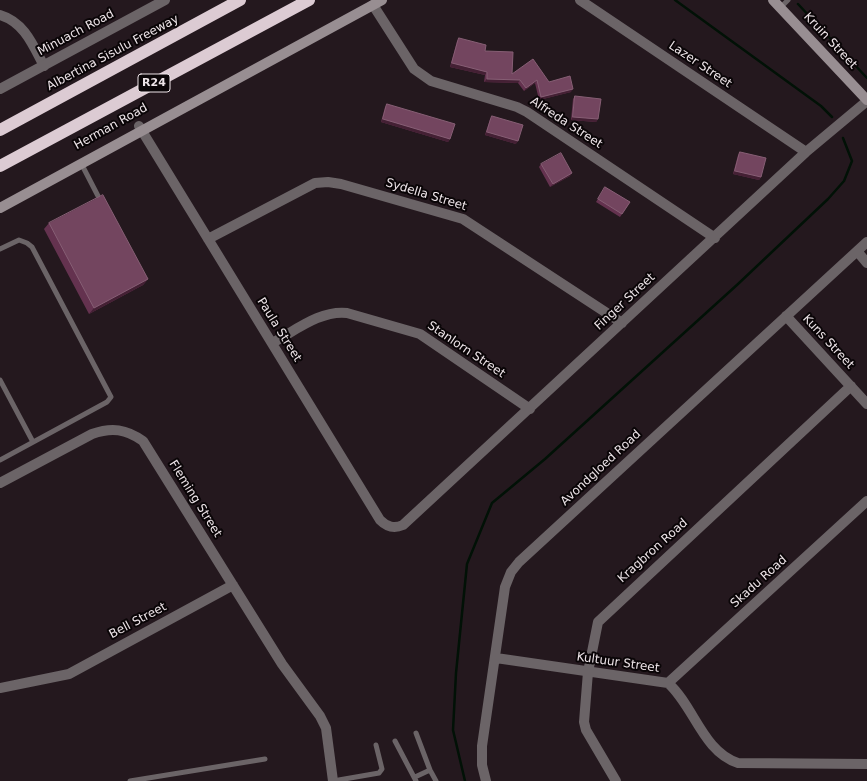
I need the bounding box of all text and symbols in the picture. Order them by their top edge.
street label: Minuach Road [35,7,117,59]
street label: Kruin Street [800,10,860,72]
street label: Albertina Sisulu Freeway [44,12,182,94]
street label: Lazer Street [666,39,734,91]
road number: R24 [138,74,170,92]
street label: Alfreda Street [527,94,605,152]
street label: Herman Road [72,101,150,153]
street label: Sydella Street [384,176,468,214]
street label: Finger Street [592,270,658,334]
street label: Paula Street [254,295,304,365]
street label: Kuns Street [799,312,857,372]
street label: Stanlorn Street [424,319,508,381]
street label: Avondgloed Road [558,427,644,509]
street label: Fleming Street [166,458,224,540]
street label: Kragbron Road [615,516,691,586]
street label: Skadu Road [728,553,790,611]
street label: Bell Street [107,600,169,642]
street label: Kultuur Street [576,650,660,676]

